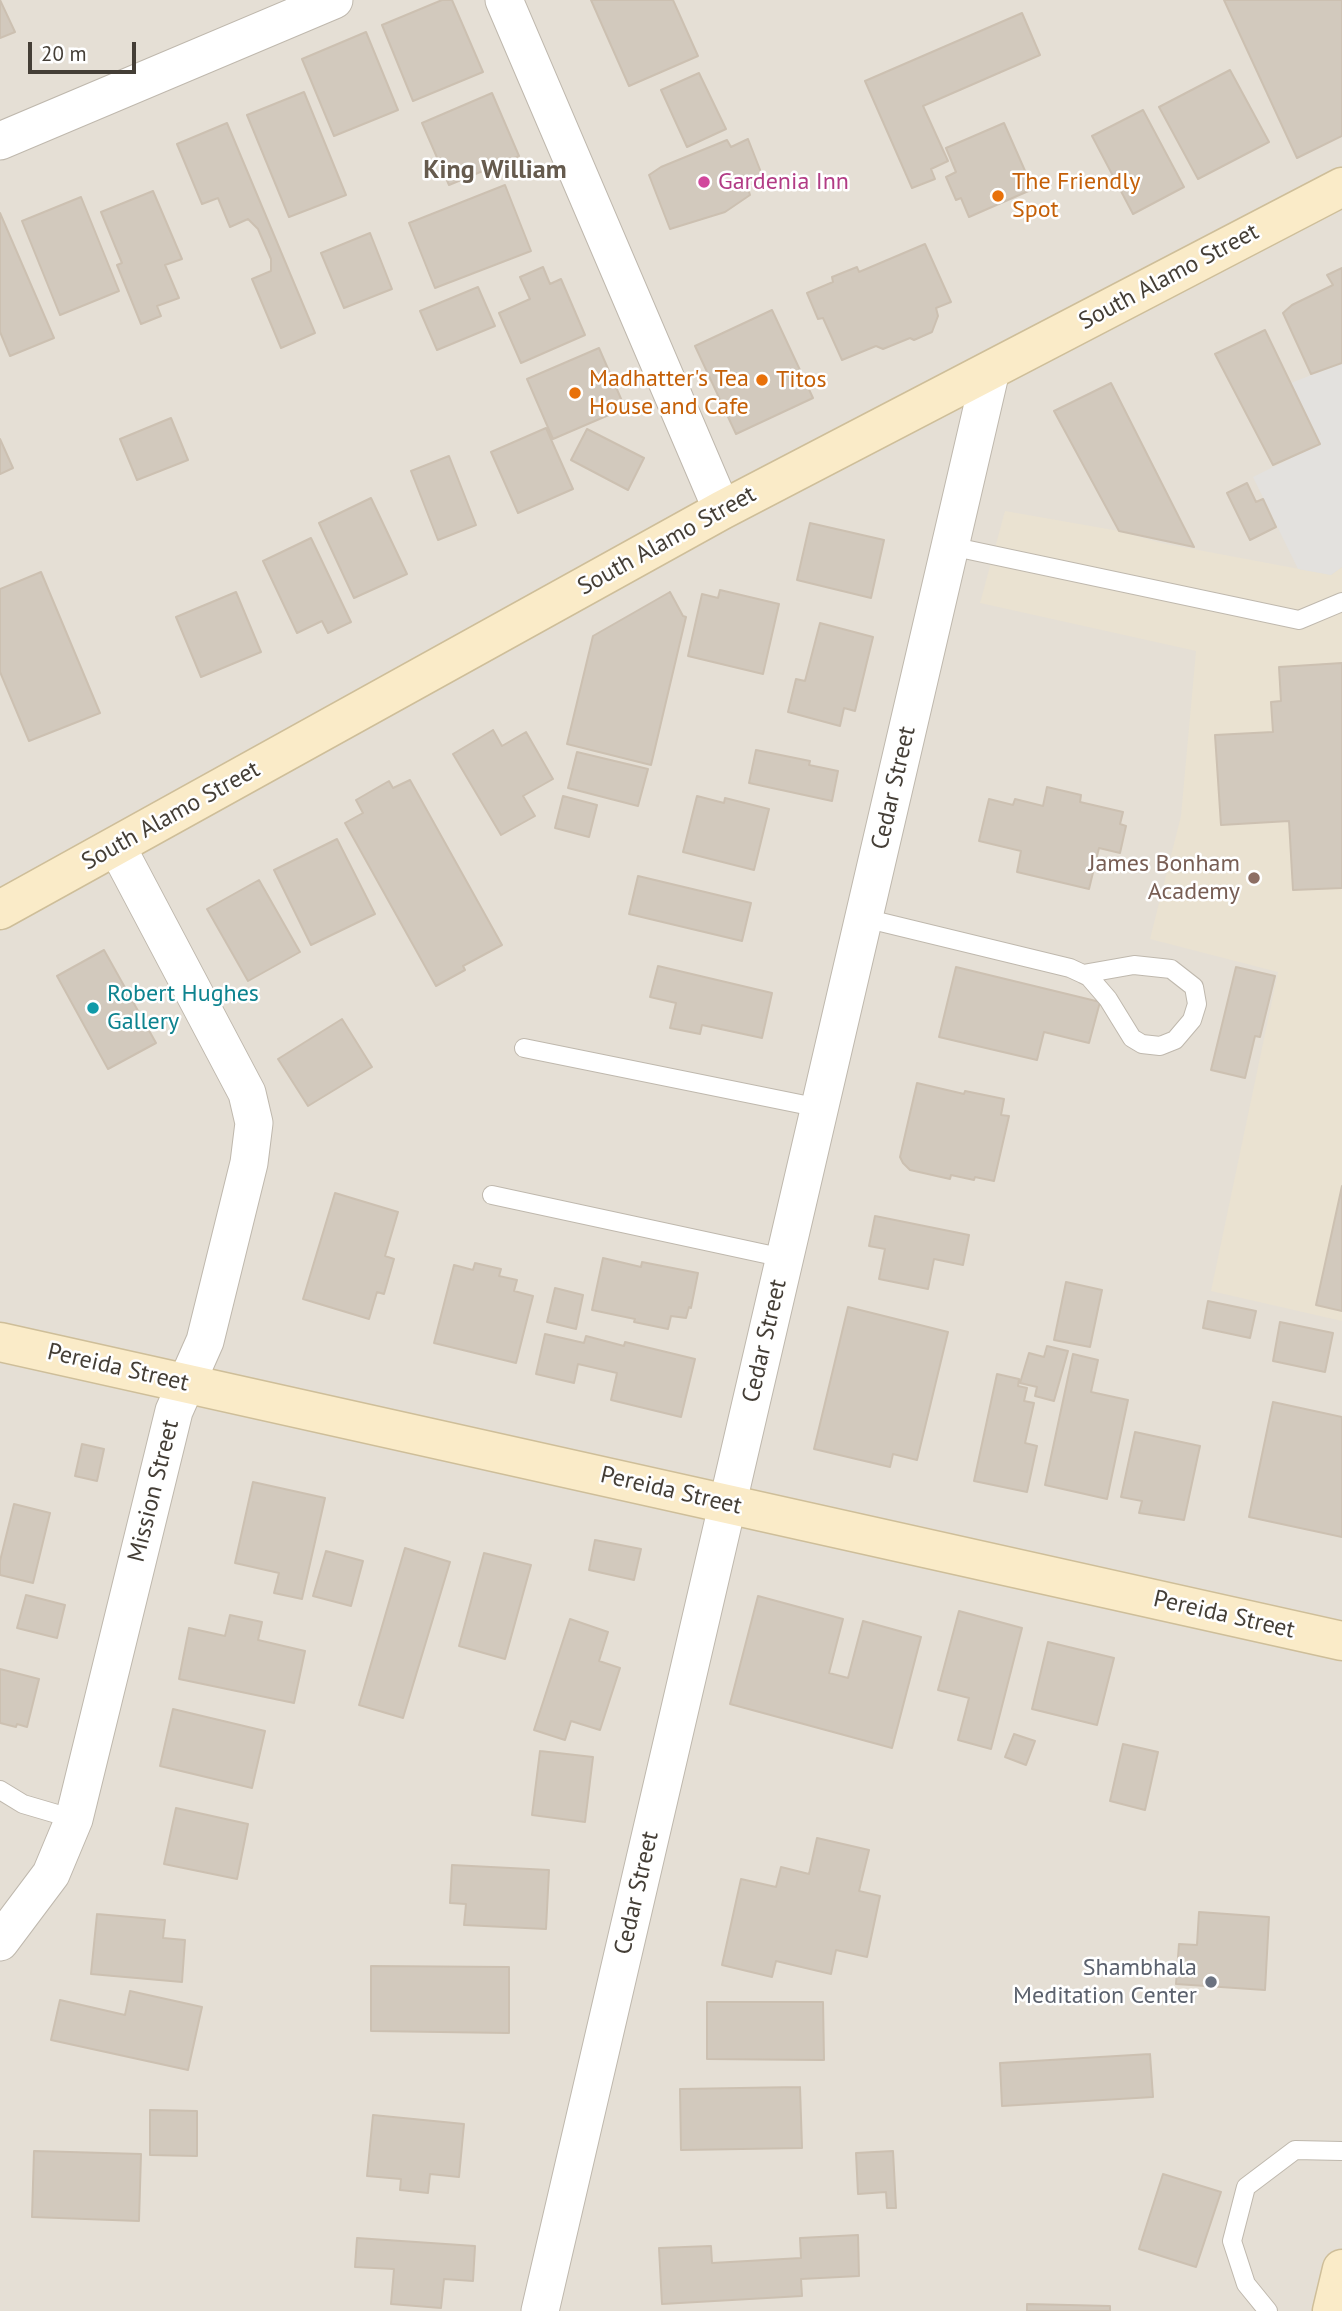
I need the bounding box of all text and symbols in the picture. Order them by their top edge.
scale bar [32,28,140,72]
text: 20 m [41,40,87,67]
district label: King William [423,155,567,187]
place label: Gardenia Inn [718,168,849,196]
place label: The Friendly Spot [1012,168,1140,224]
marker: Gardenia Inn [696,174,712,190]
marker: The Friendly Spot [990,188,1006,204]
street label: South Alamo Street [1074,218,1264,336]
place label: Madhatter's Tea House and Cafe [589,365,749,421]
place label: Titos [776,366,827,394]
marker: Titos [754,372,770,388]
marker: Madhatter's Tea House and Cafe [567,385,583,401]
street label: South Alamo Street [573,480,761,602]
street label: Cedar Street [866,724,922,852]
street label: South Alamo Street [77,755,265,877]
place label: James Bonham Academy [1088,850,1240,906]
marker: James Bonham Academy [1246,870,1262,886]
place label: Robert Hughes Gallery [107,980,259,1036]
marker: Robert Hughes Gallery [85,1000,101,1016]
street label: Cedar Street [737,1277,793,1405]
street label: Pereida Street [45,1338,191,1398]
street label: Mission Street [122,1417,186,1565]
street label: Pereida Street [598,1461,744,1521]
street label: Pereida Street [1151,1585,1297,1645]
street label: Cedar Street [609,1829,665,1957]
place label: Shambhala Meditation Center [1013,1954,1197,2010]
marker: Shambhala Meditation Center [1203,1974,1219,1990]

